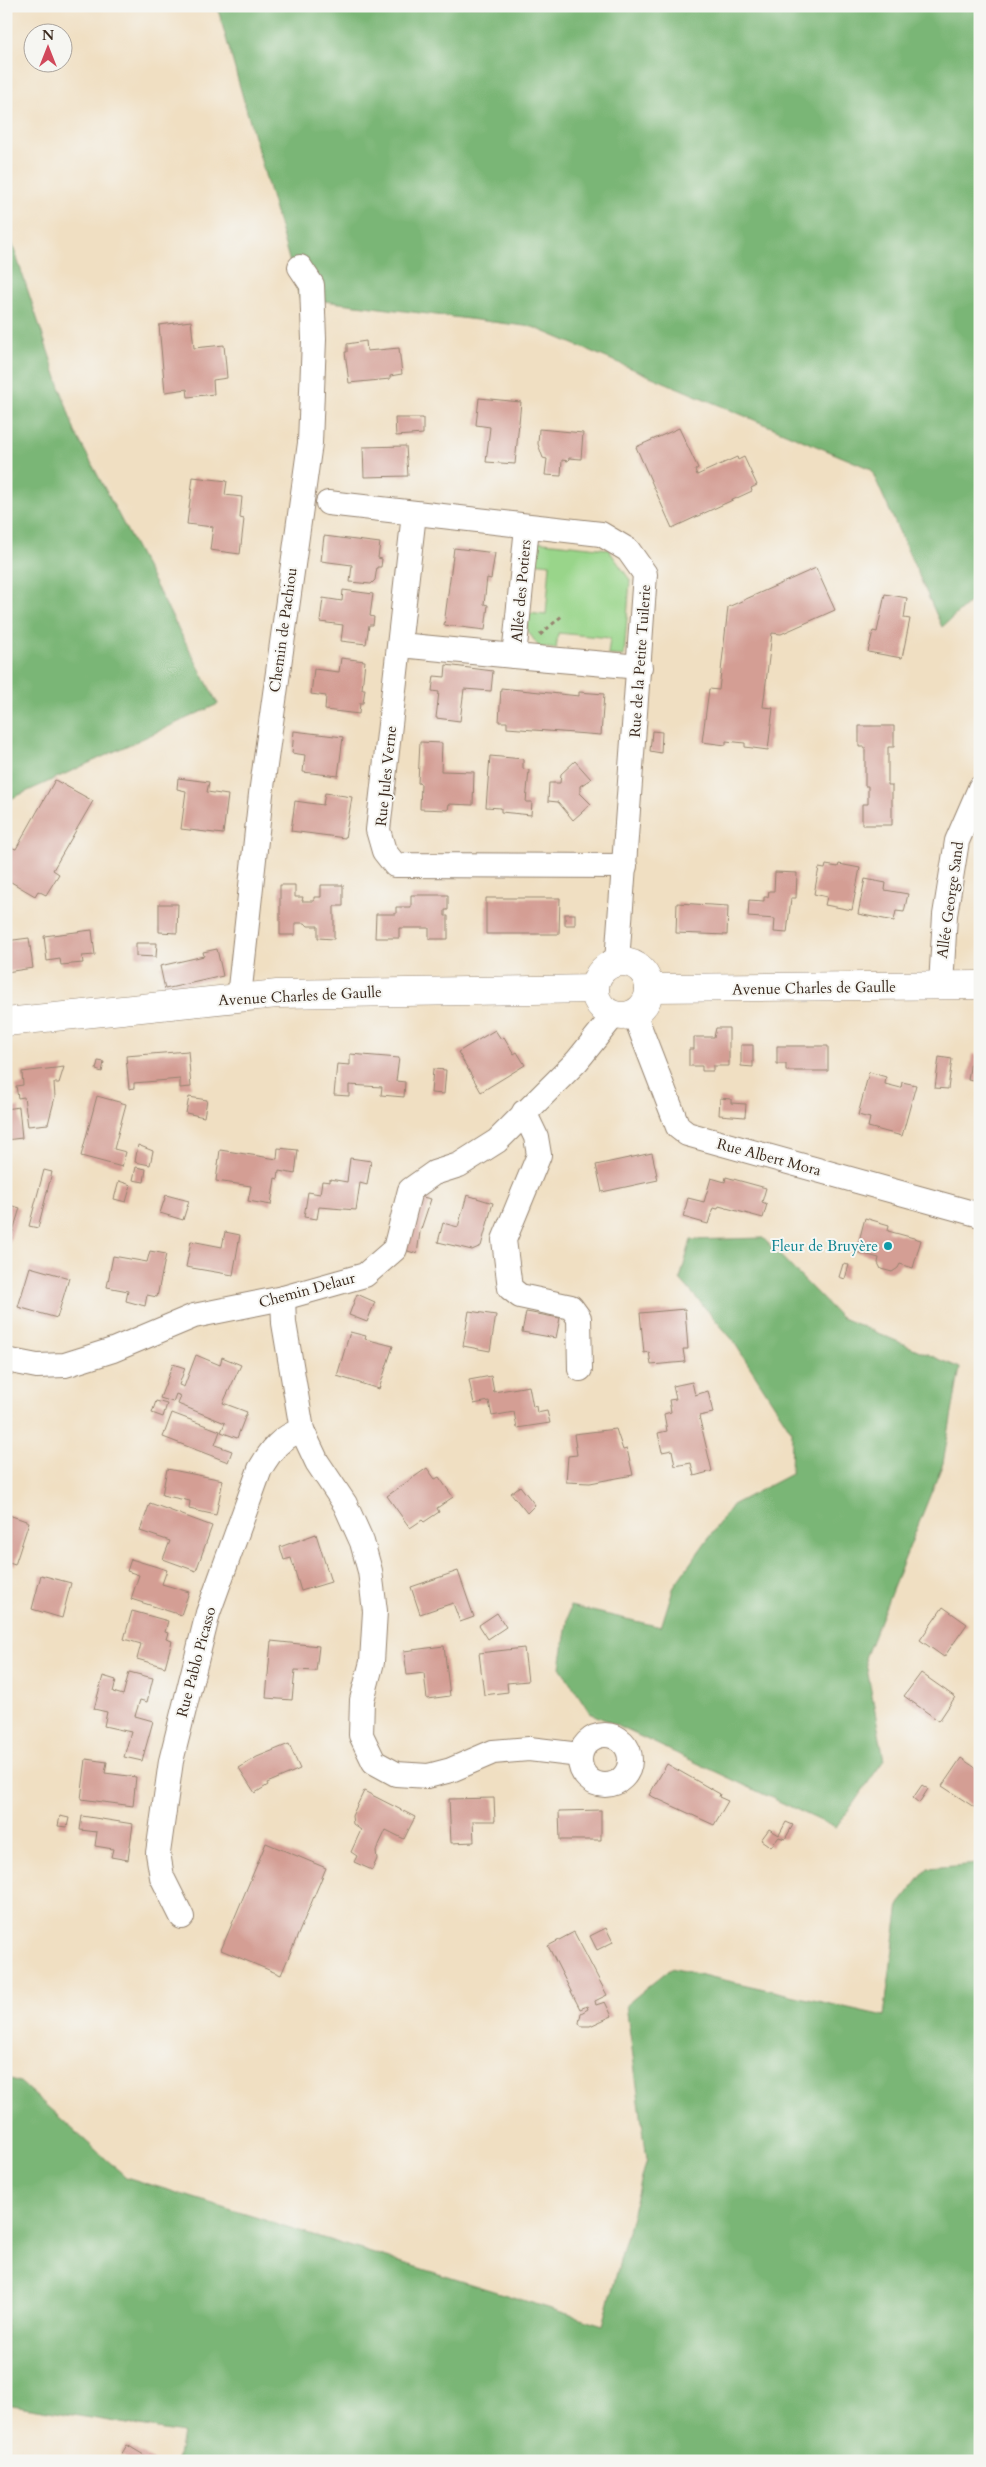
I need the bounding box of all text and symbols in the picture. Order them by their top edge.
north arrow [22,22,72,72]
text: N [42,26,54,45]
street label: Allée des Potiers [507,539,535,643]
street label: Chemin de Pachiou [264,566,302,694]
street label: Rue de la Petite Tuilerie [625,584,655,738]
street label: Rue Jules Verne [371,725,401,827]
street label: Allée George Sand [932,840,968,960]
street label: Avenue Charles de Gaulle [732,977,896,999]
street label: Avenue Charles de Gaulle [218,982,383,1010]
street label: Rue Albert Mora [715,1133,824,1181]
place label: Fleur de Bruyère [771,1236,878,1256]
marker: Fleur de Bruyère [882,1240,894,1252]
street label: Chemin Delaur [257,1267,358,1312]
street label: Rue Pablo Picasso [172,1605,220,1719]

